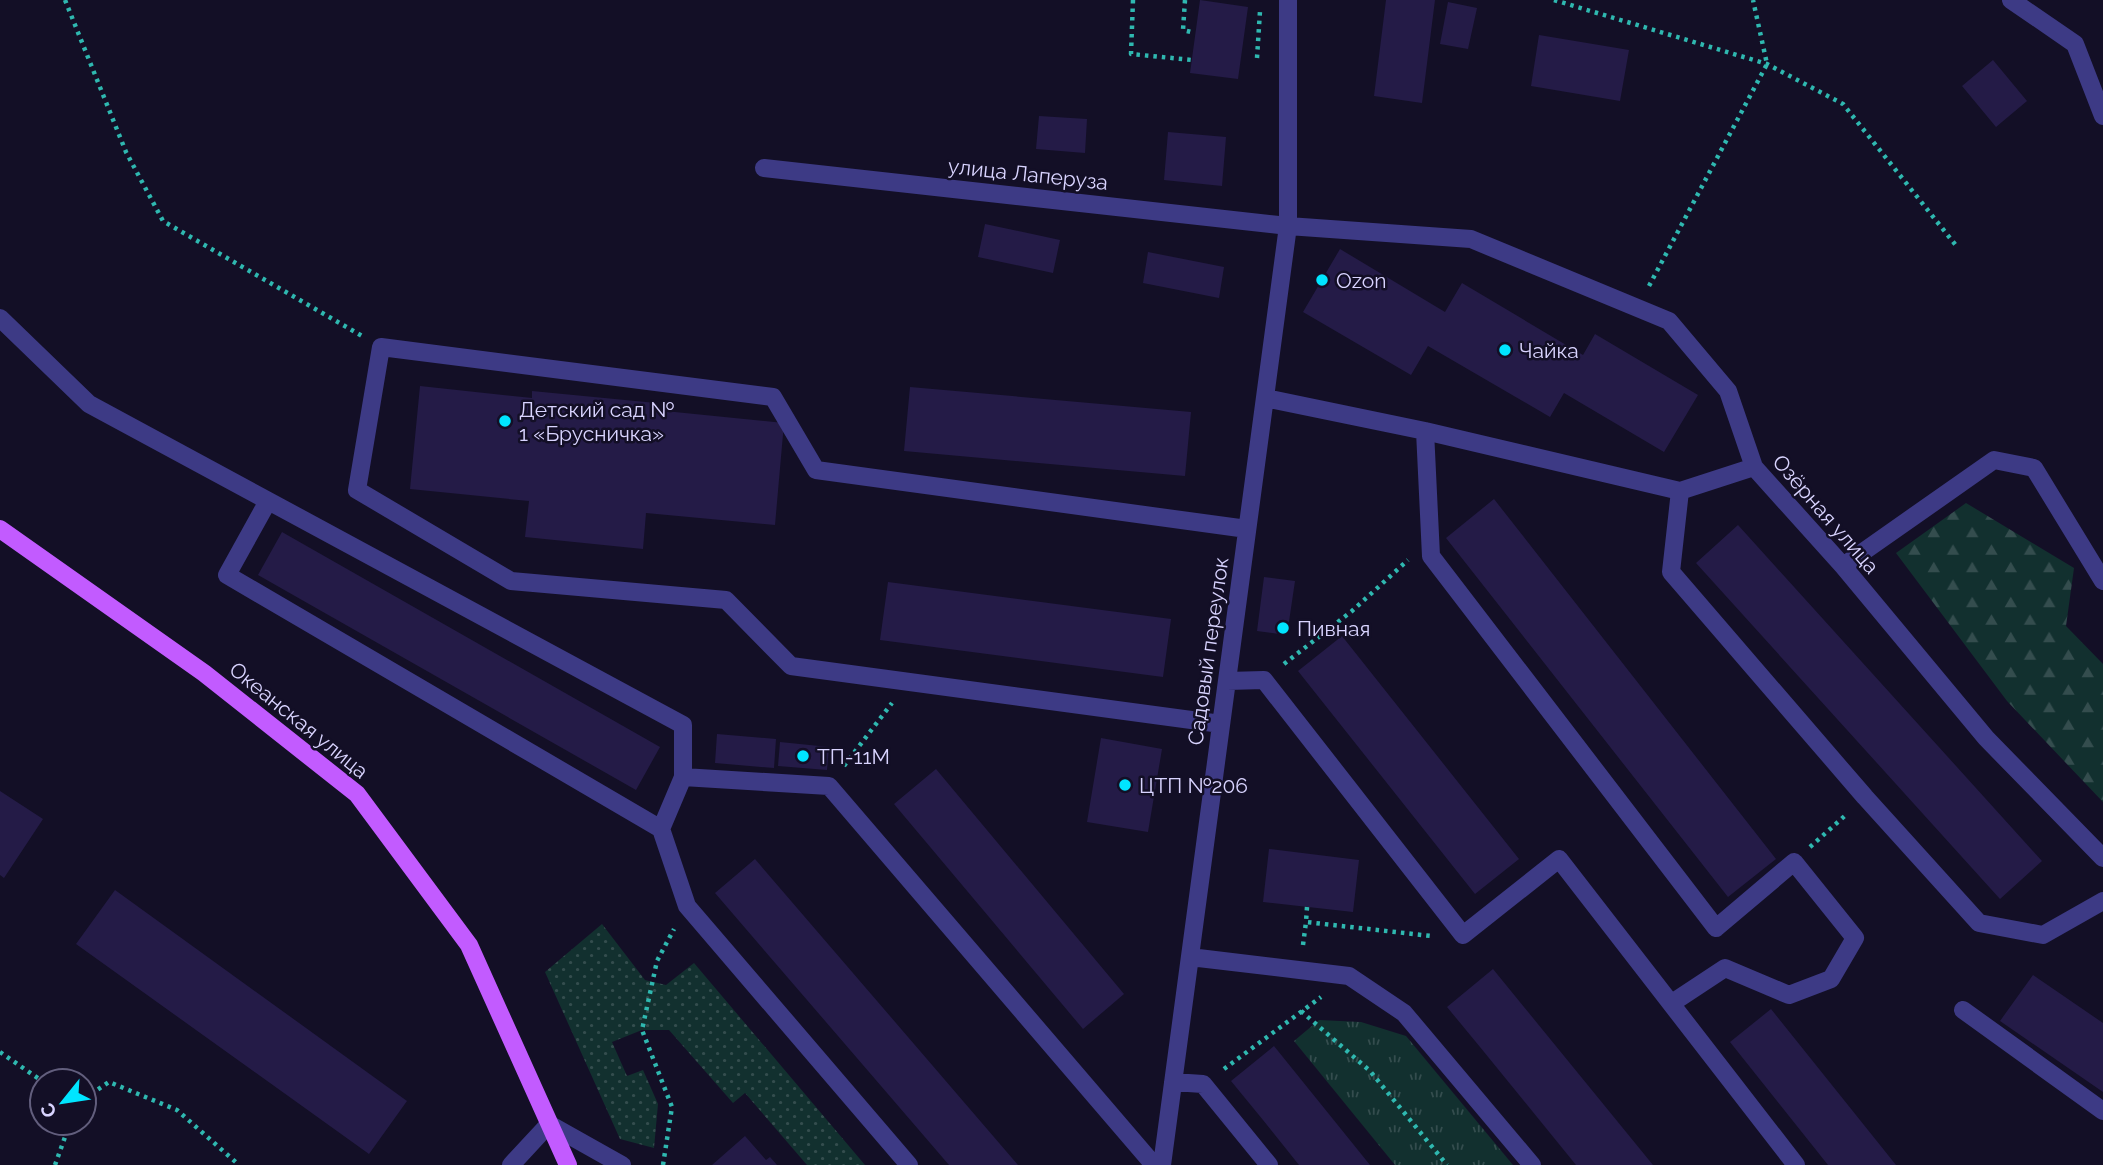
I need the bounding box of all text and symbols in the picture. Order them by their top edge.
street label: улица Лаперуза [947,153,1109,195]
place label: Ozon [1336,268,1387,293]
marker: Ozon [1314,272,1330,288]
place label: Чайка [1519,338,1579,363]
marker: Чайка [1497,342,1513,358]
place label: Детский сад № 1 «Брусничка» [519,397,674,446]
marker: Детский сад № 1 «Брусничка» [497,413,513,429]
street label: Озёрная улица [1768,449,1884,579]
street label: Садовый переулок [1182,555,1234,747]
place label: Пивная [1297,616,1370,641]
marker: Пивная [1275,620,1291,636]
street label: Океанская улица [225,656,373,784]
place label: ТП-11М [817,744,890,769]
marker: ТП-11М [795,748,811,764]
place label: ЦТП №206 [1139,773,1248,798]
marker: ЦТП №206 [1117,777,1133,793]
north arrow [28,1067,98,1137]
text: С [35,1099,61,1122]

